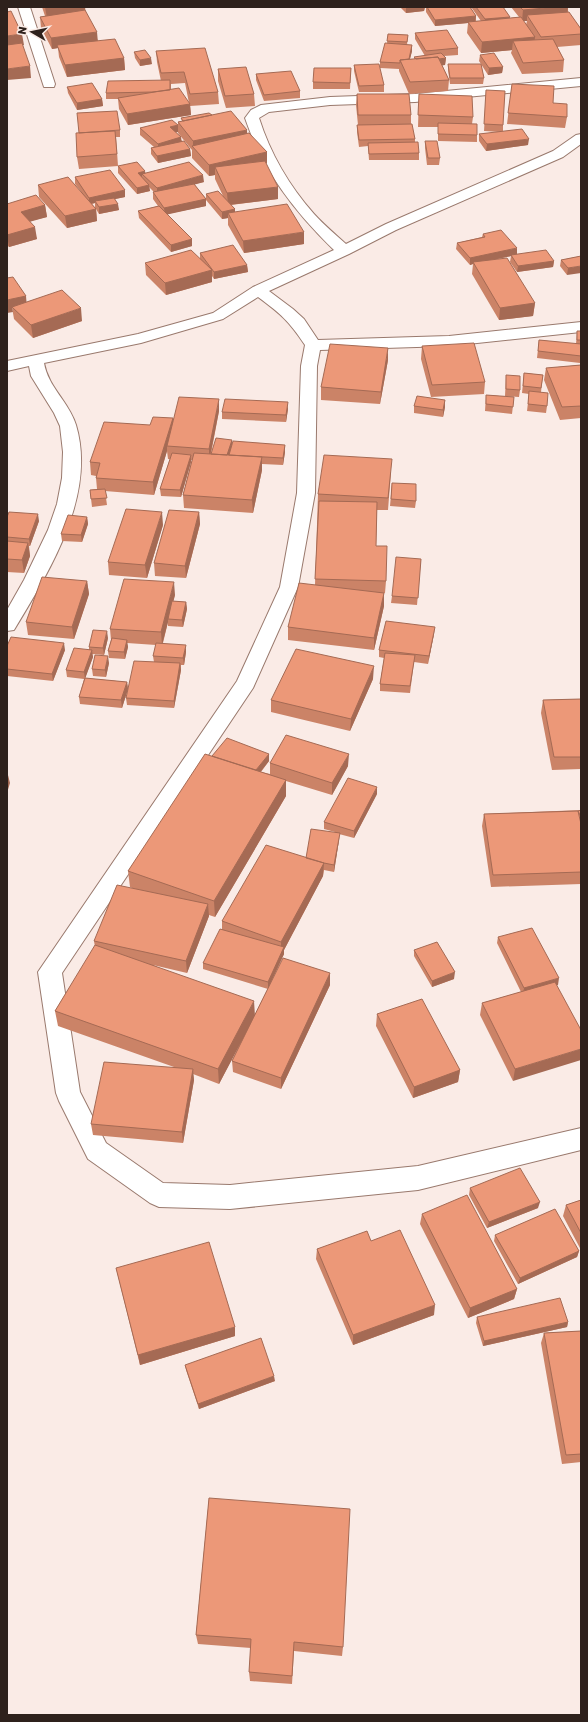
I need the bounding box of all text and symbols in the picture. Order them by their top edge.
north arrow [12,12,52,52]
text: N [16,26,30,35]

